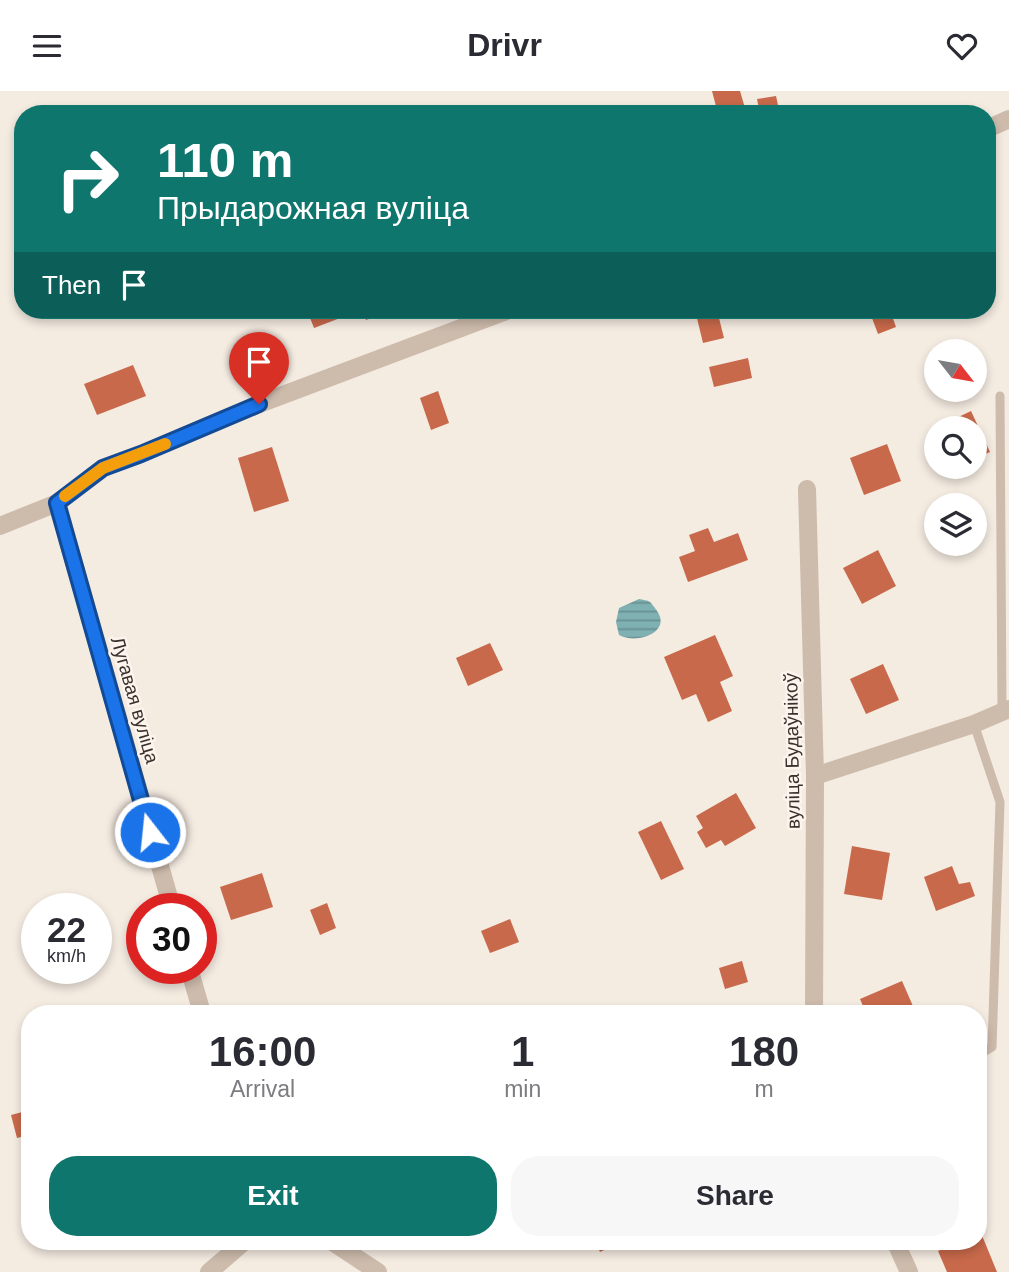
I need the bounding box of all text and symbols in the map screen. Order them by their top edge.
icon: menu [28,27,66,65]
text: Drivr [467,27,542,63]
icon: heart [943,27,981,65]
icon: right [42,133,133,224]
text: 110 m [157,133,293,187]
text: Прыдарожная вуліца [157,190,469,226]
icon: arrive [115,266,153,304]
text: Then [42,270,101,300]
pin [229,332,289,404]
north arrow [924,339,987,403]
map controls [924,339,987,556]
icon: arrive [240,343,278,381]
button: search [924,416,987,479]
button: layers [924,493,987,556]
street label: Лугавая вуліца [107,634,163,766]
street label: вуліца Будаўнікоў [780,672,804,829]
position arrow [113,795,187,869]
speed limit sign: 30 [126,893,217,984]
text: 22 [47,910,86,949]
text: km/h [47,946,86,966]
text: 16:00 [209,1028,316,1075]
text: 1 [511,1028,534,1075]
text: 180 [729,1028,799,1075]
text: Arrival [230,1076,295,1102]
text: min [504,1076,541,1102]
text: m [755,1076,774,1102]
button: Exit [49,1156,497,1236]
button: Share [511,1156,959,1236]

